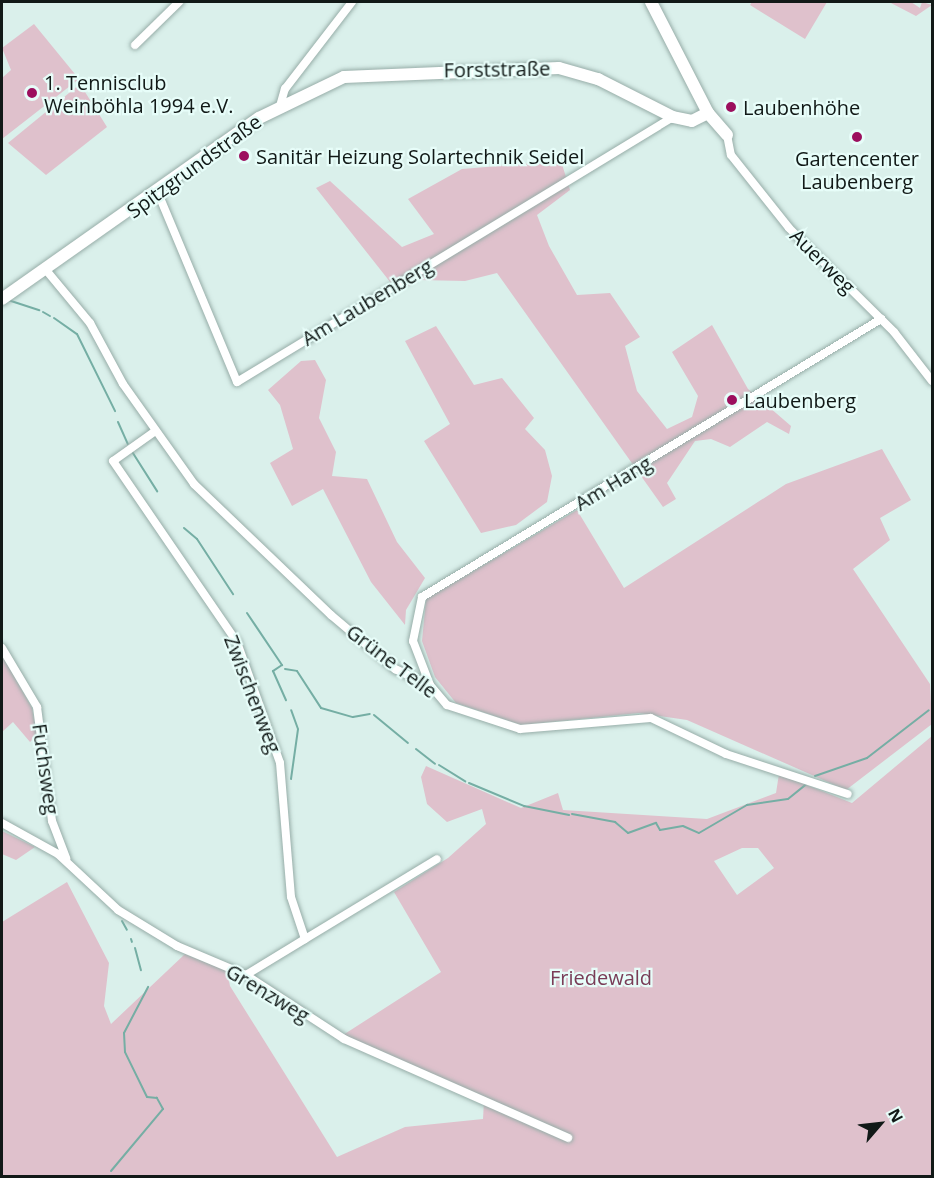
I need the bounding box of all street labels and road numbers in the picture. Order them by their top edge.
street label: Forststraße [443,56,551,82]
street label: Spitzgrundstraße [122,109,266,223]
street label: Auerweg [786,224,860,298]
street label: Am Laubenberg [297,253,437,351]
street label: Am Hang [570,451,656,515]
street label: Grüne Telle [342,619,442,703]
street label: Zwischenweg [219,632,287,756]
street label: Fuchsweg [28,722,64,816]
street label: Grenzweg [222,959,314,1027]

